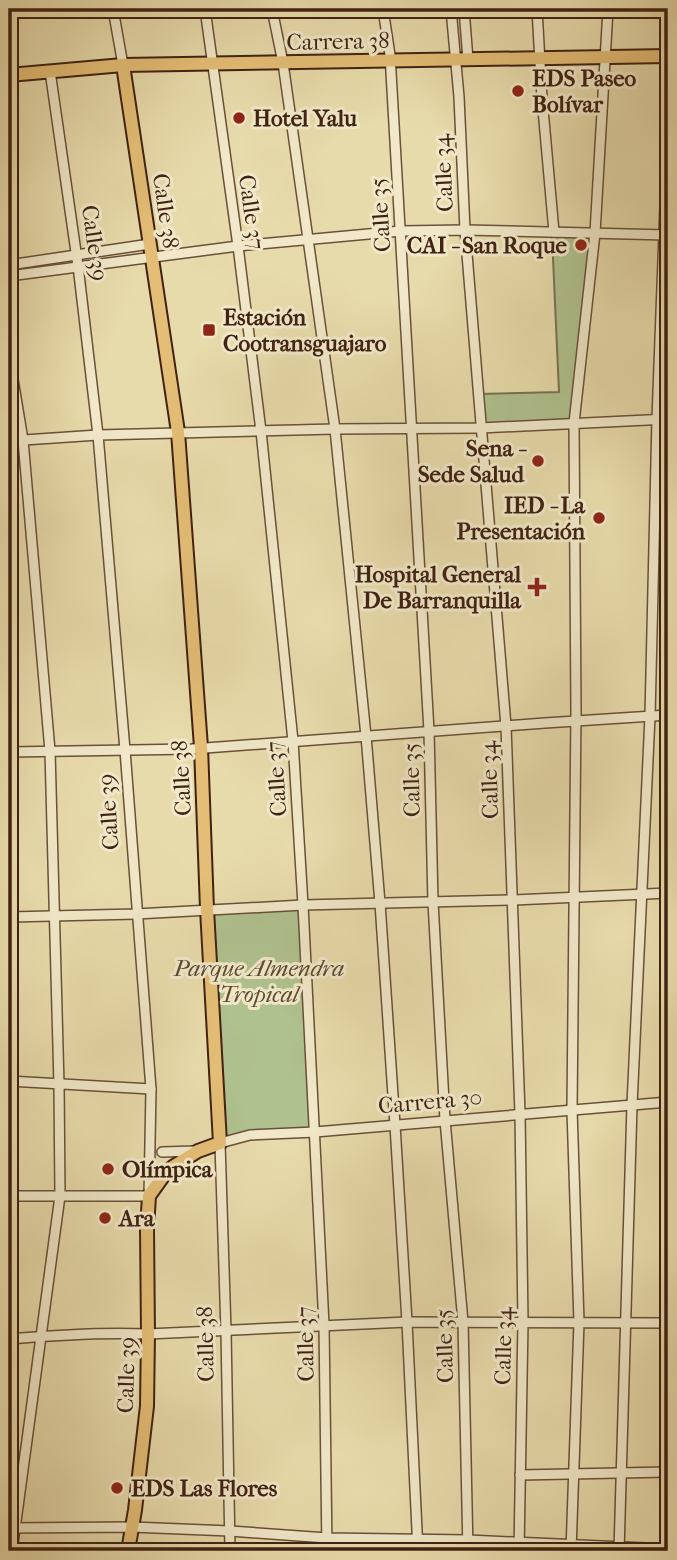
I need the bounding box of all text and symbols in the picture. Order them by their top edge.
street label: Carrera 38 [286,27,390,56]
place label: EDS Paseo Bolívar [532,65,637,118]
marker: EDS Paseo Bolívar [510,83,526,99]
place label: Hotel Yalu [253,105,358,132]
marker: Hotel Yalu [231,110,247,126]
street label: Calle 34 [428,132,459,213]
street label: Calle 38 [147,172,184,251]
street label: Calle 37 [233,173,270,251]
street label: Calle 35 [364,177,397,253]
street label: Calle 39 [76,203,113,283]
place label: CAI - San Roque [407,232,568,259]
marker: CAI - San Roque [573,237,589,253]
place label: Estación Cootransguajaro [223,304,387,357]
marker: Estación Cootransguajaro [201,322,217,338]
place label: Sena - Sede Salud [418,435,527,488]
marker: Sena - Sede Salud [530,453,546,469]
place label: IED - La Presentación [457,492,586,545]
marker: IED - La Presentación [591,510,607,526]
place label: Hospital General De Barranquilla [355,561,522,614]
marker: Hospital General De Barranquilla [527,577,547,597]
street label: Calle 38 [166,739,197,817]
street label: Calle 34 [475,739,504,819]
street label: Calle 37 [260,740,293,818]
street label: Calle 35 [397,743,426,817]
street label: Calle 39 [92,773,125,851]
park label: Parque Almendra Tropical [173,955,344,1008]
street label: Carrera 30 [377,1083,483,1119]
place label: Olímpica [122,1156,214,1183]
marker: Olímpica [100,1161,116,1177]
place label: Ara [117,1205,156,1232]
marker: Ara [97,1210,113,1226]
street label: Calle 34 [489,1305,518,1385]
street label: Calle 38 [191,1306,220,1382]
street label: Calle 37 [291,1306,320,1382]
street label: Calle 35 [430,1308,459,1384]
street label: Calle 39 [112,1336,141,1414]
place label: EDS Las Flores [131,1475,278,1502]
marker: EDS Las Flores [109,1480,125,1496]

